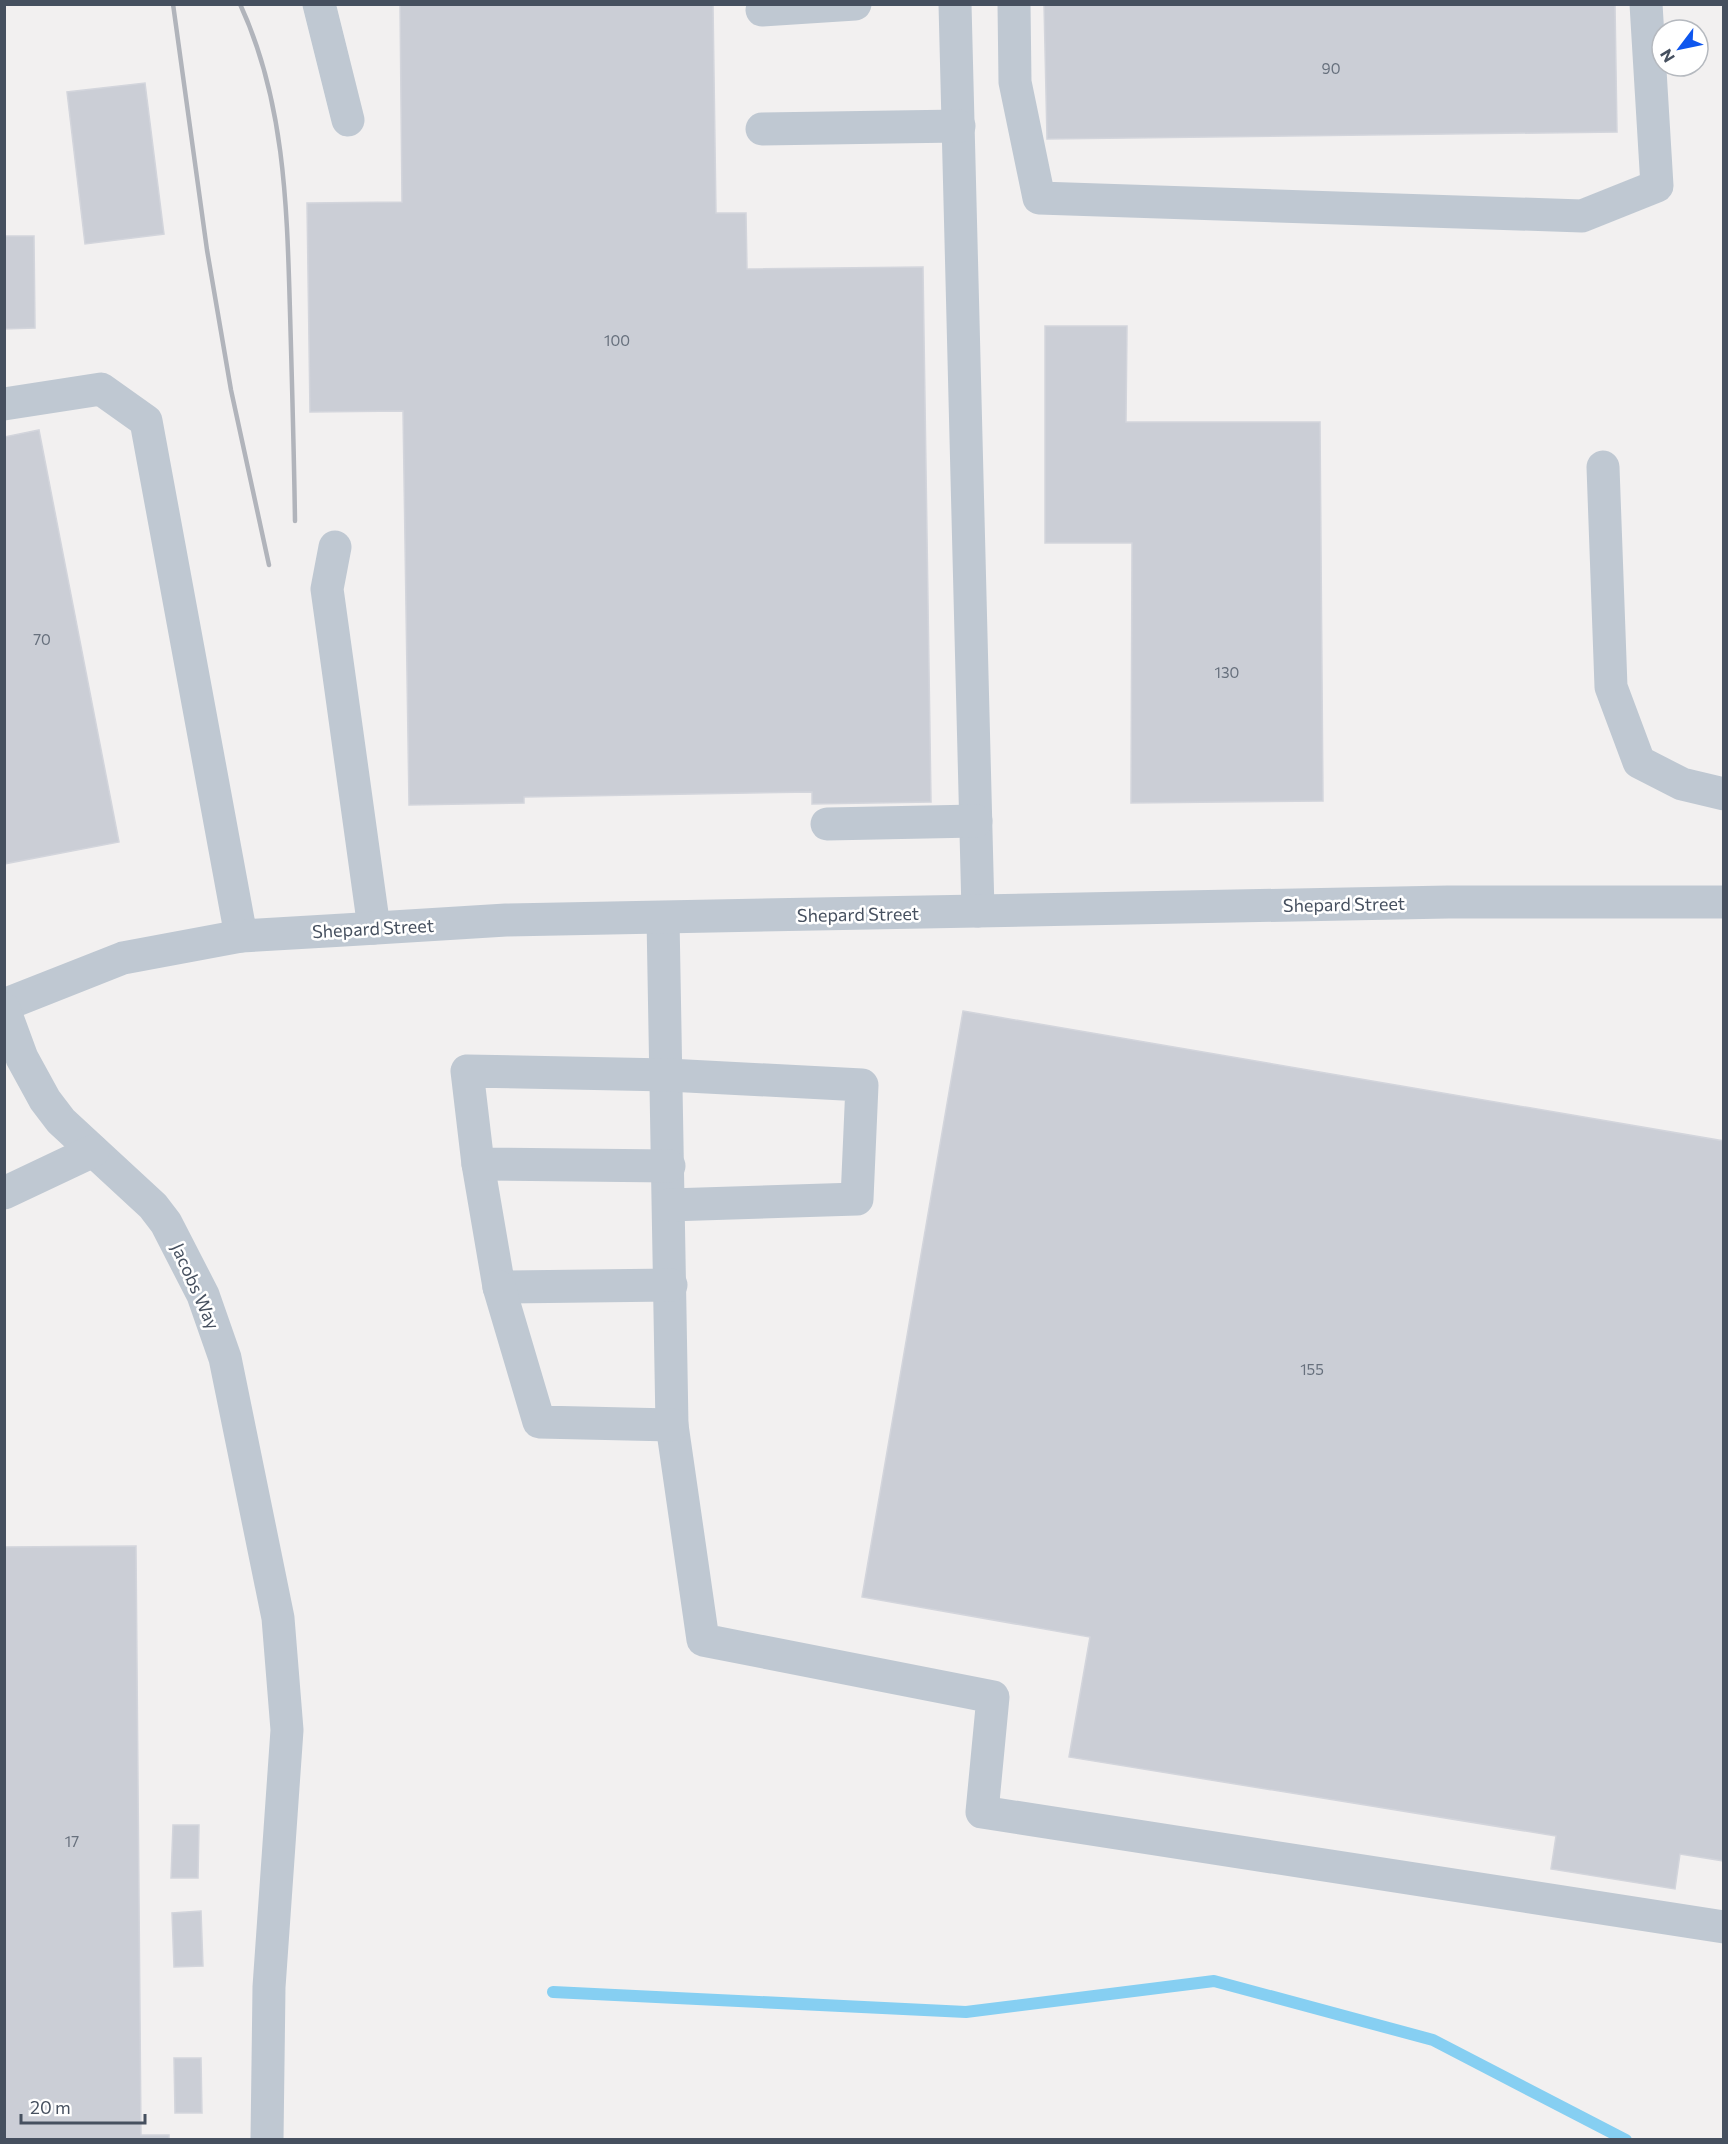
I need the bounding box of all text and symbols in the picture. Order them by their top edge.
north arrow [1650,18,1710,78]
text: N [1656,46,1678,66]
house number: 90 [1322,59,1340,77]
house number: 100 [604,331,630,349]
house number: 70 [33,630,51,648]
house number: 130 [1215,663,1239,681]
street label: Shepard Street [1283,892,1405,916]
street label: Shepard Street [797,902,919,926]
street label: Shepard Street [311,914,435,942]
street label: Jacobs Way [167,1239,225,1333]
house number: 155 [1300,1360,1324,1378]
house number: 17 [65,1832,79,1850]
scale bar [21,2087,146,2125]
text: 20 m [30,2096,71,2118]

